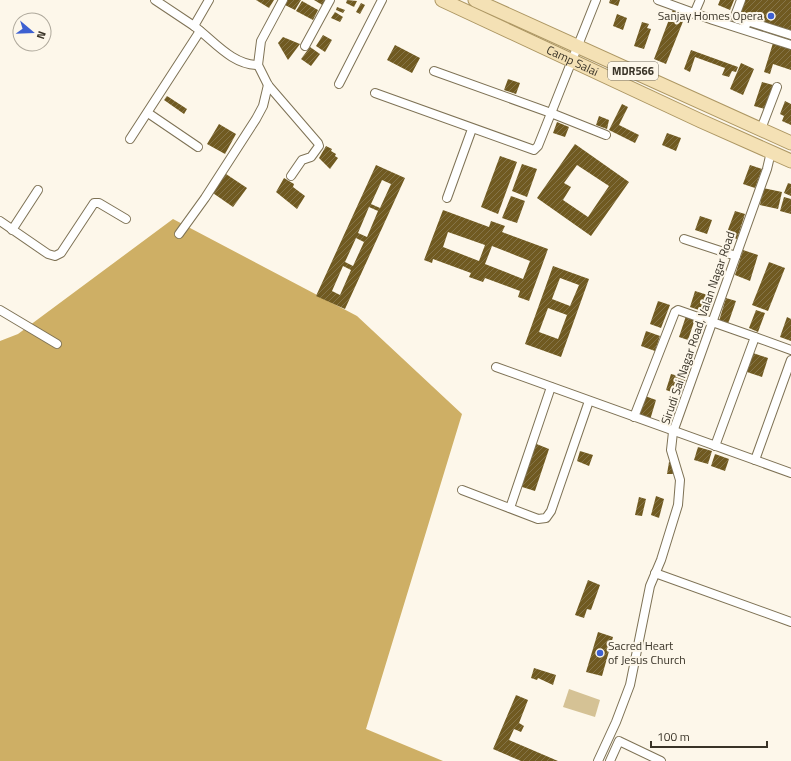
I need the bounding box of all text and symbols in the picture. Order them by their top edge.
place label: Sanjay Homes Opera [658,6,763,25]
marker: Sanjay Homes Opera [766,11,776,21]
north arrow [12,12,52,52]
text: N [33,29,50,41]
street label: Camp Salai [543,40,602,81]
road number: MDR566 [608,62,658,80]
street label: Sirudi Sai Nagar Road, Valan Nagar Road [655,229,740,427]
place label: Sacred Heart of Jesus Church [608,636,686,669]
marker: Sacred Heart of Jesus Church [595,648,605,658]
scale bar [651,723,767,749]
text: 100 m [657,727,690,746]

